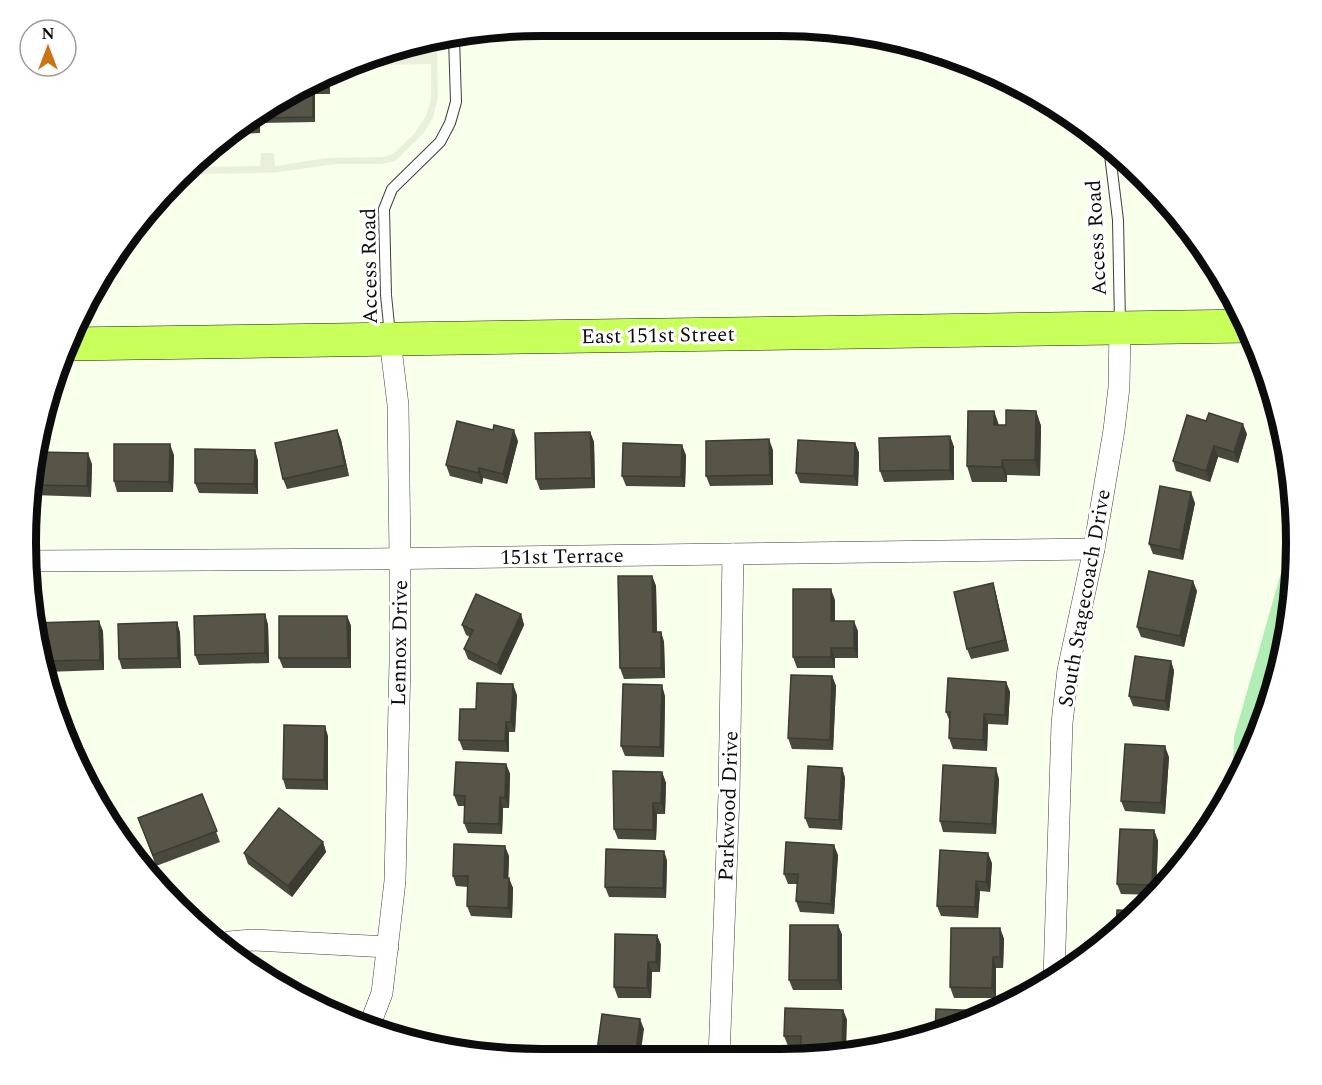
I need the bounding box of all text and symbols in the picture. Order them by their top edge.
north arrow [18,18,78,78]
text: N [41,22,55,46]
street label: Access Road [1078,179,1116,297]
street label: Access Road [353,208,387,324]
street label: East 151st Street [581,319,735,353]
street label: South Stagecoach Drive [1050,487,1120,710]
street label: 151st Terrace [500,540,624,574]
street label: Lennox Drive [383,580,417,706]
street label: Parkwood Drive [710,730,748,882]

